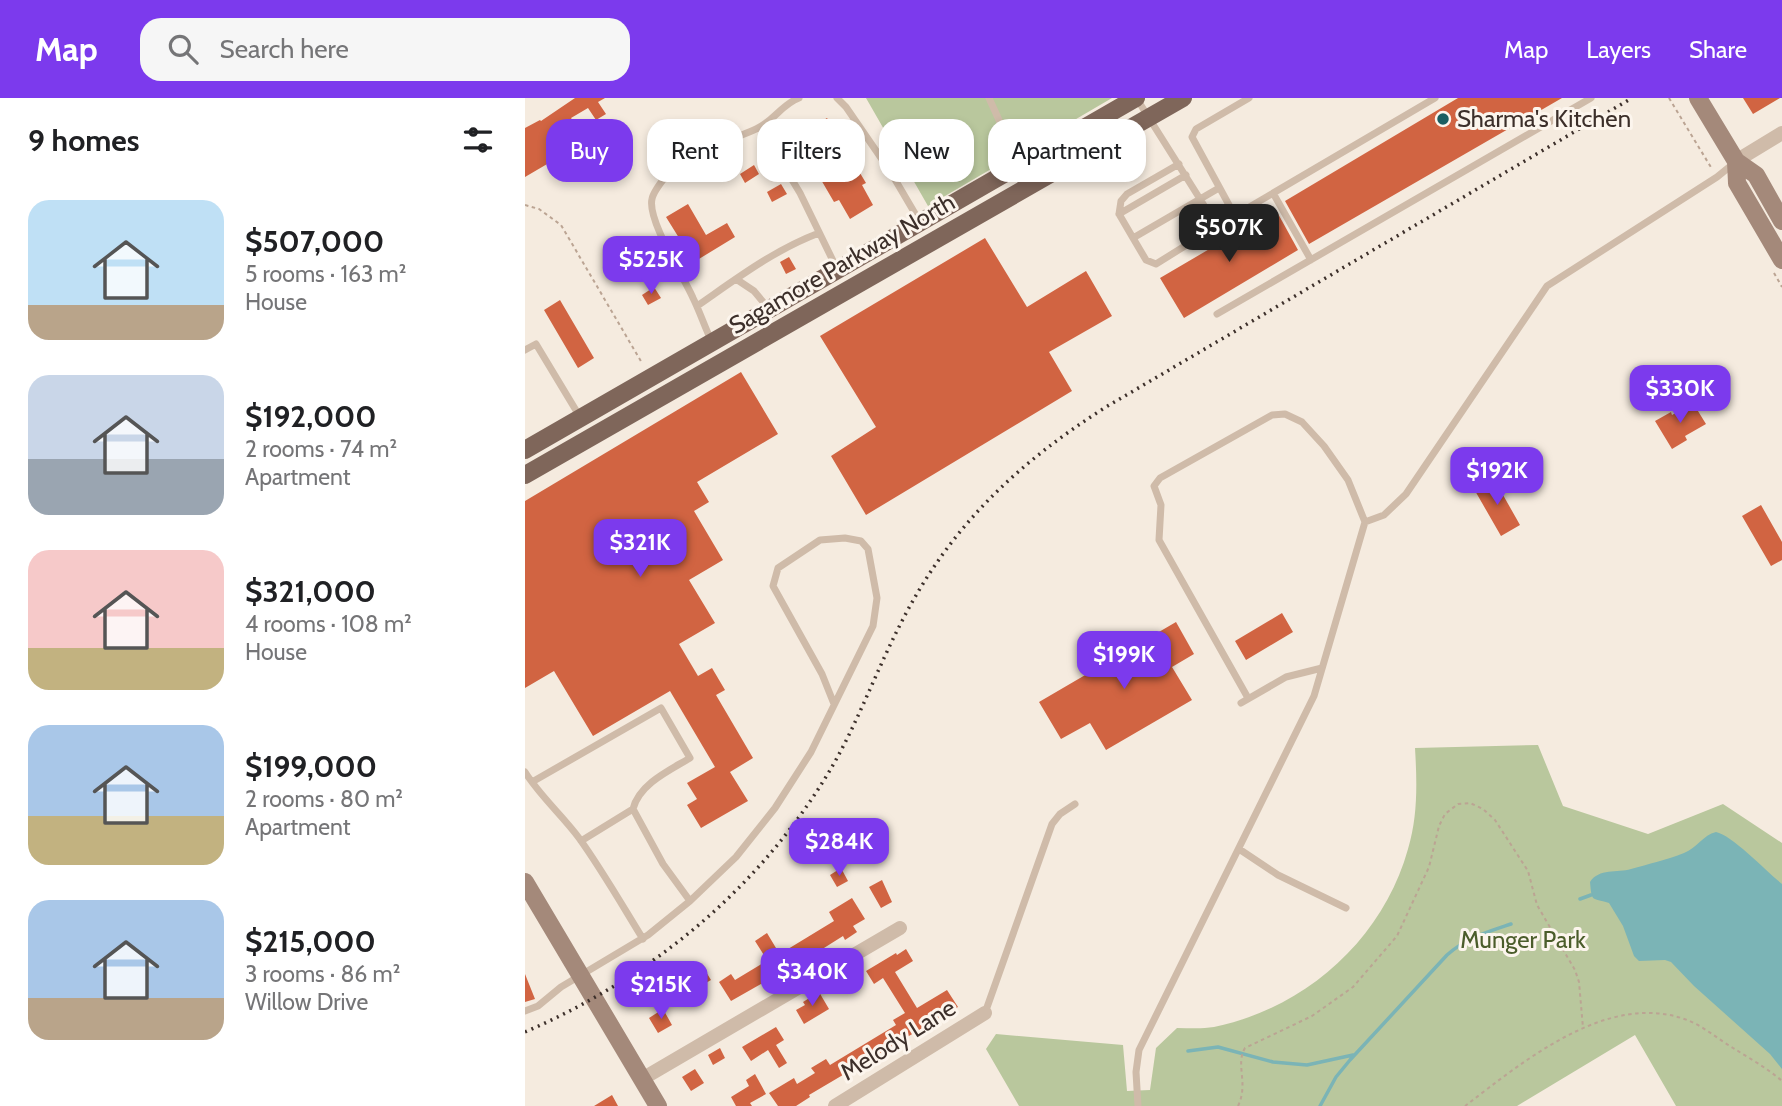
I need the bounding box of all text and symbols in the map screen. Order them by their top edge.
search box [140,18,630,81]
text: Map [35,29,98,69]
icon: search [164,30,202,68]
text: Search here [220,33,349,65]
text: Map [1504,35,1548,64]
text: Layers [1586,35,1651,64]
text: Share [1689,35,1747,64]
place label: Sharma's Kitchen [1457,104,1631,133]
marker: Sharma's Kitchen [1435,111,1451,127]
chip: Buy [546,119,633,182]
chip: Rent [647,119,743,182]
chip: Filters [757,119,865,182]
chip: New [879,119,974,182]
chip: Apartment [988,119,1146,182]
icon: filters [459,121,497,159]
text: 9 homes [28,122,139,159]
street label: Sagamore Parkway North [724,187,960,340]
pin: $507K [1180,204,1278,264]
text: $507K [1195,213,1263,241]
text: $507,000 [245,223,384,260]
icon: home [84,228,168,312]
pin: $525K [602,236,700,296]
text: $525K [619,245,683,273]
text: 5 rooms · 163 m² [245,260,406,288]
text: House [245,288,307,316]
pin: $330K [1631,366,1729,425]
text: $330K [1646,374,1714,402]
text: $192,000 [245,398,376,435]
icon: home [84,403,168,487]
text: 2 rooms · 74 m² [245,435,397,463]
pin: $192K [1448,448,1546,507]
text: $192K [1466,456,1528,484]
text: Apartment [245,463,350,491]
pin: $321K [591,519,689,579]
text: $321K [610,528,670,556]
text: $321,000 [245,573,376,610]
icon: home [84,578,168,662]
text: 4 rooms · 108 m² [245,610,412,638]
pin: $199K [1075,632,1173,691]
text: House [245,638,307,666]
text: $199K [1093,640,1155,668]
text: $199,000 [245,748,377,785]
icon: home [84,753,168,837]
text: 2 rooms · 80 m² [245,785,403,813]
text: Apartment [245,813,350,841]
pin: $284K [790,818,888,878]
text: $284K [805,827,873,855]
text: $215,000 [245,923,376,960]
park label: Munger Park [1460,925,1586,954]
icon: home [84,928,168,1012]
pin: $340K [763,948,861,1008]
text: $340K [777,957,847,985]
text: 3 rooms · 86 m² [245,960,400,988]
pin: $215K [612,962,710,1021]
text: $215K [631,970,691,998]
text: Willow Drive [245,988,368,1016]
street label: Melody Lane [835,993,961,1086]

